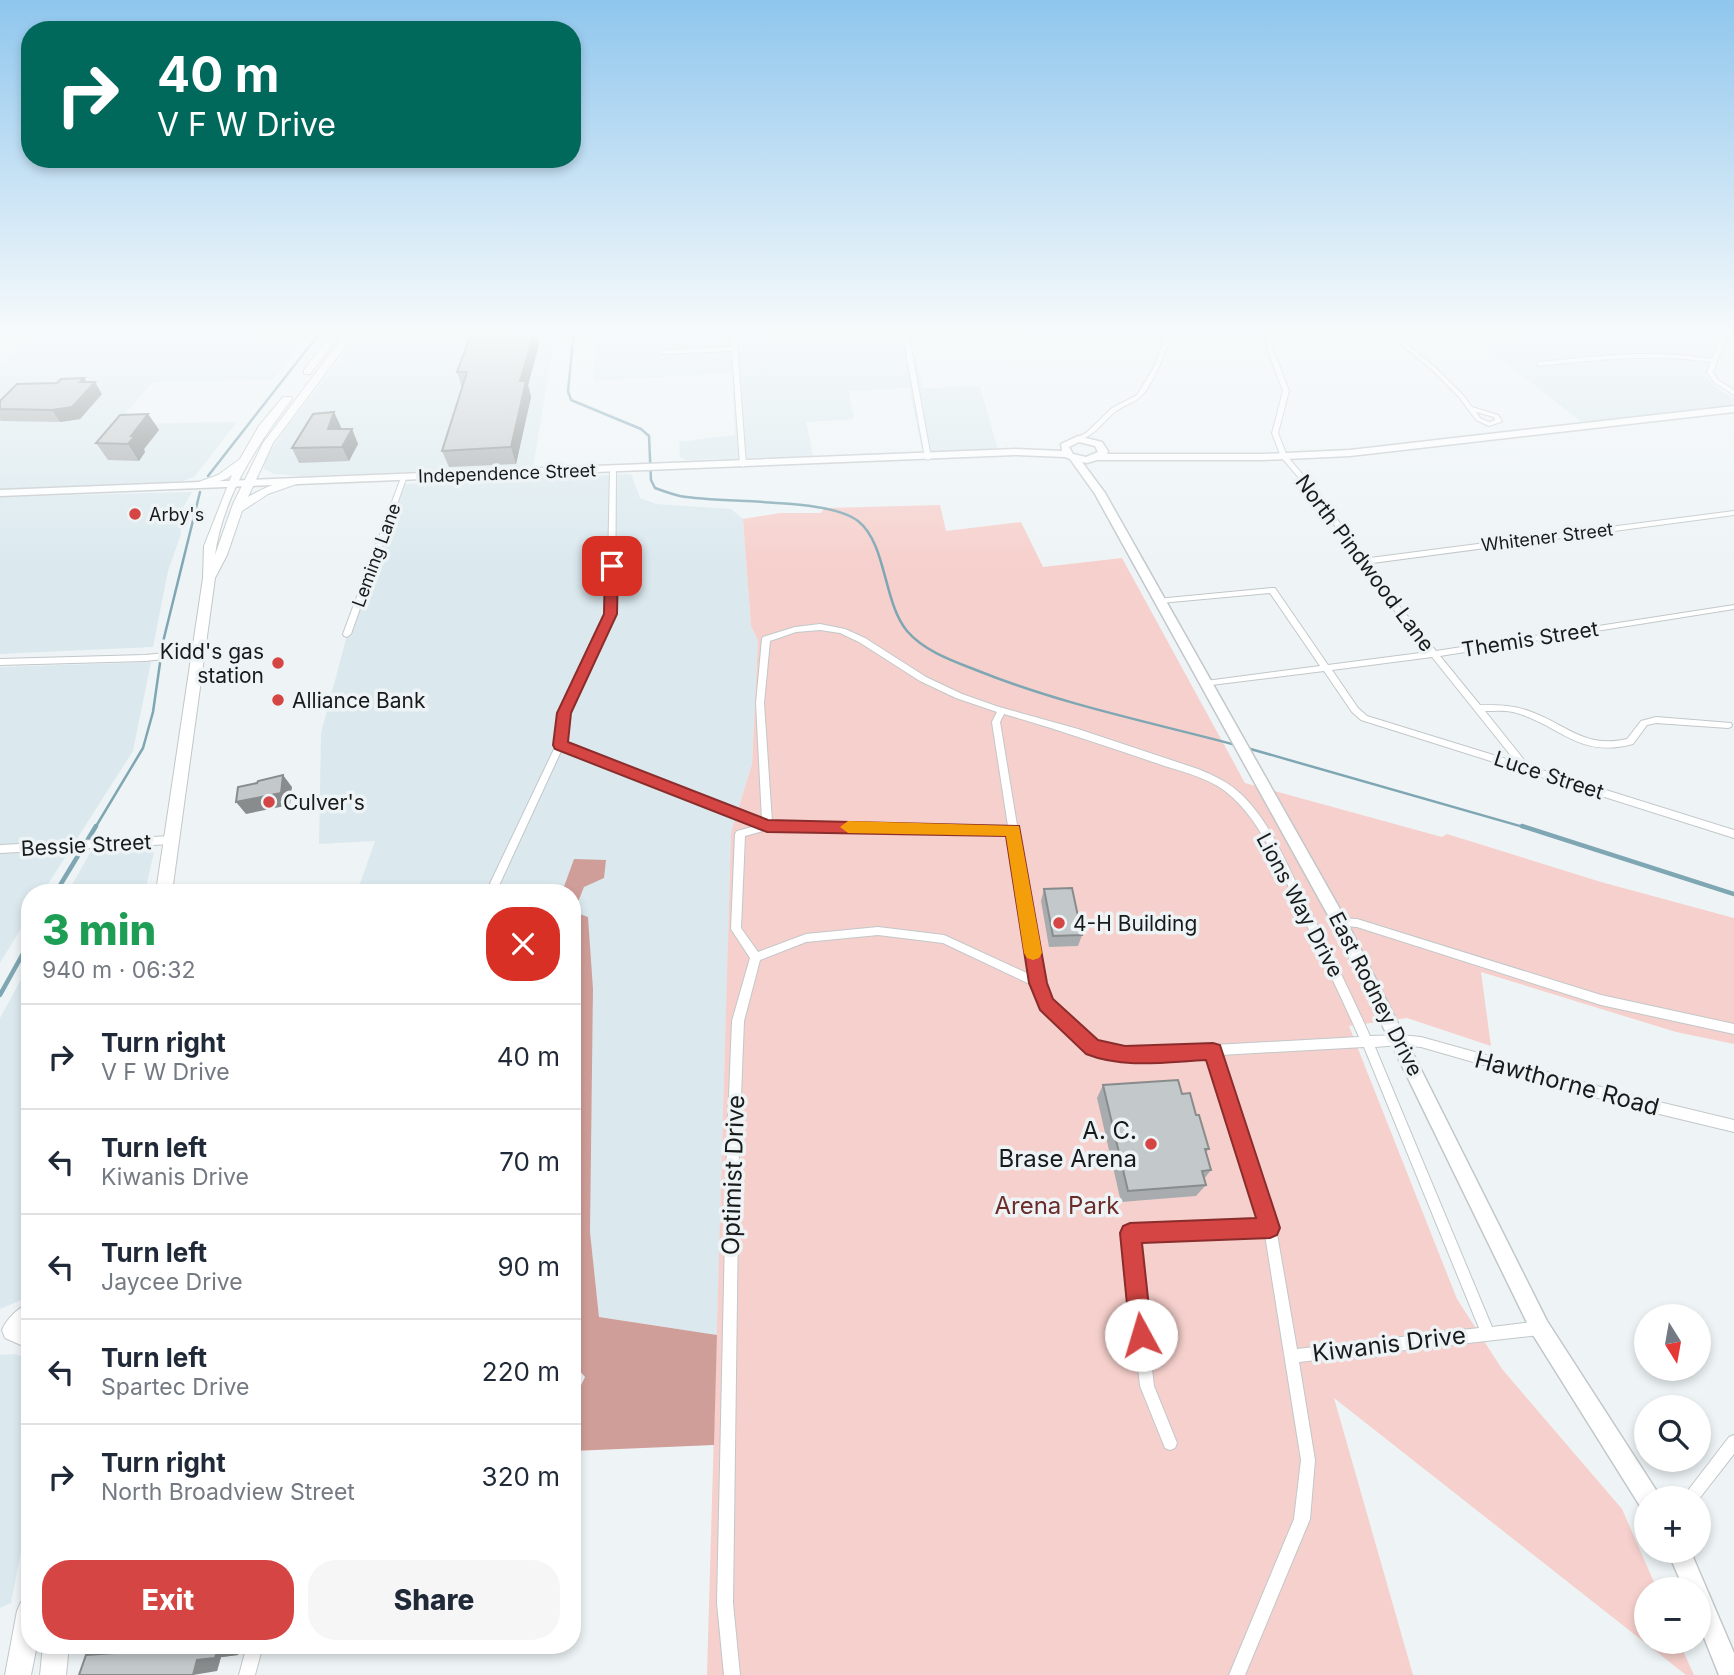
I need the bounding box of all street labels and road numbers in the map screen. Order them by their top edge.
street label: Independence Street [418,459,596,487]
street label: North Pindwood Lane [1290,470,1440,656]
street label: Leming Lane [348,500,404,610]
street label: Whitener Street [1480,518,1614,556]
street label: Themis Street [1460,616,1600,662]
street label: Luce Street [1491,746,1607,804]
street label: Bessie Street [20,829,152,861]
street label: Lions Way Drive [1251,829,1349,981]
street label: East Rodney Drive [1324,908,1428,1080]
street label: Hawthorne Road [1472,1044,1662,1122]
street label: Optimist Drive [716,1094,750,1256]
street label: Kiwanis Drive [1311,1320,1467,1368]

